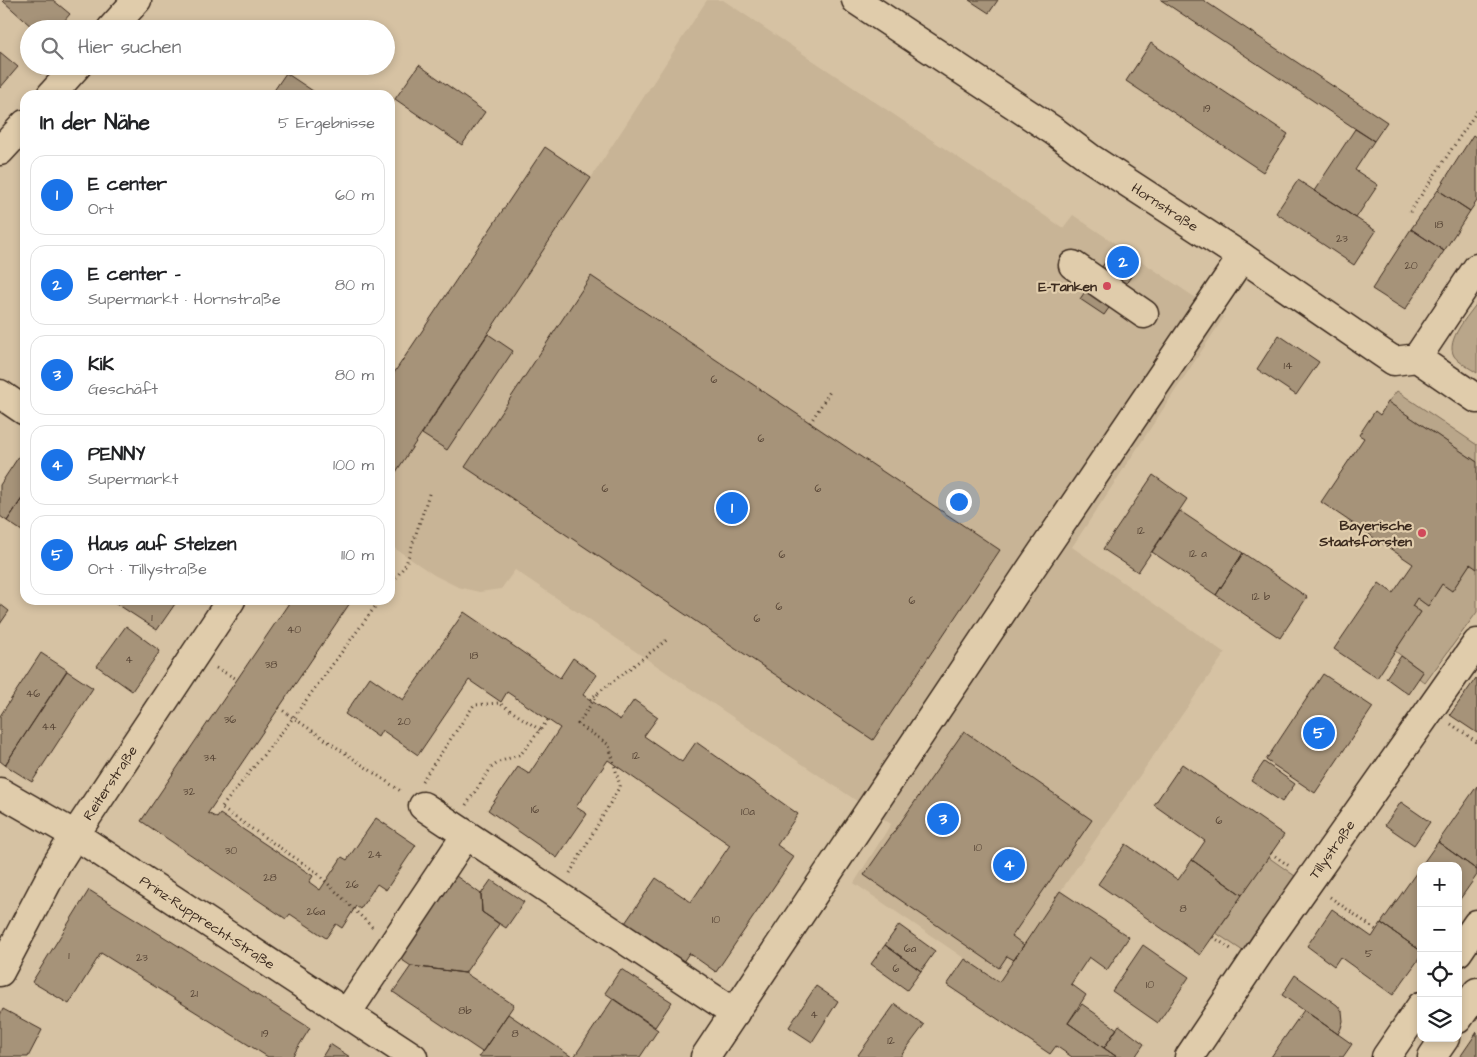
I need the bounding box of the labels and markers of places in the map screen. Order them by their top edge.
pin: 2 [1107,243,1139,281]
place label: E-Tanken [1038,277,1097,297]
marker: E-Tanken [1101,280,1113,292]
pin: 1 [716,489,748,527]
place label: Bayerische Staatsforsten [1318,516,1412,552]
marker: Bayerische Staatsforsten [1416,527,1428,539]
pin: 5 [1303,714,1335,752]
pin: 3 [927,800,959,838]
pin: 4 [993,846,1025,884]

